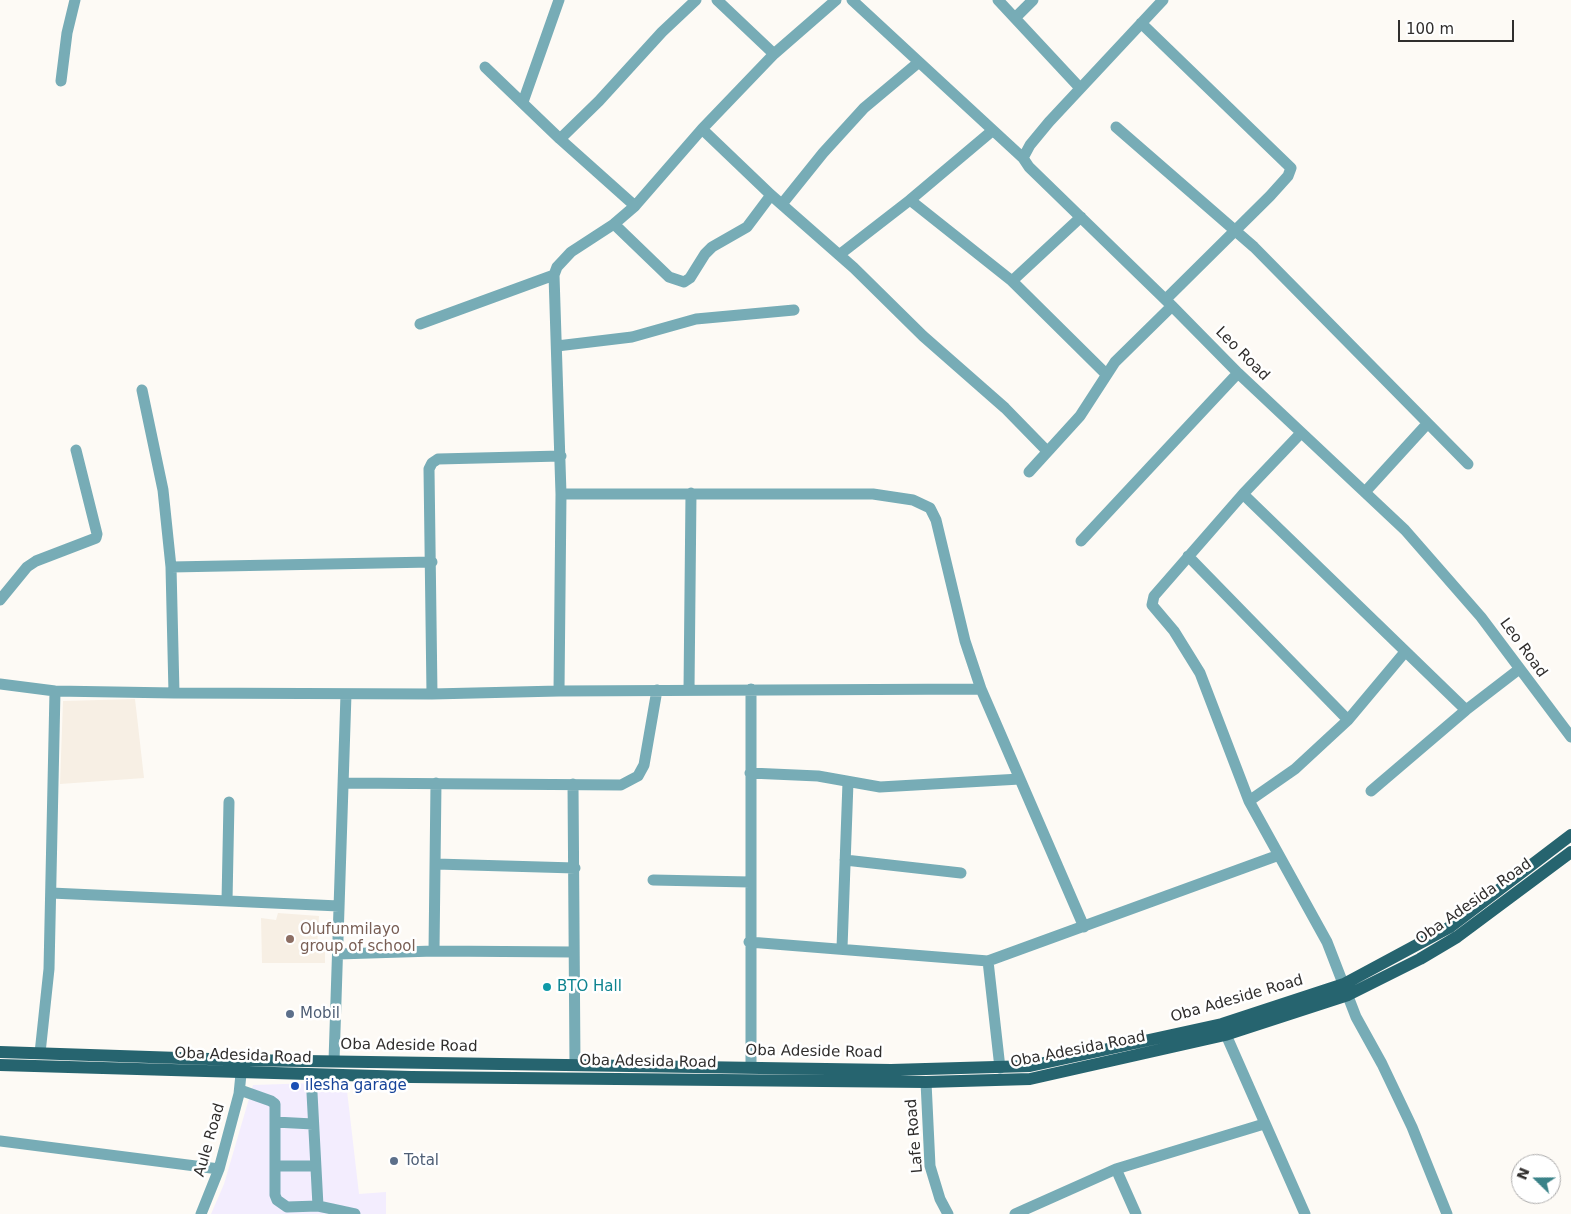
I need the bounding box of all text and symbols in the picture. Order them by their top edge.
scale bar [1401,10,1517,42]
text: 100 m [1406,20,1454,38]
street label: Leo Road [1211,323,1273,385]
street label: Leo Road [1495,615,1551,681]
street label: Oba Adesida Road [1413,855,1535,949]
place label: Olufunmilayo group of school [300,921,416,956]
marker: Olufunmilayo group of school [284,933,296,945]
street label: Oba Adeside Road [1169,971,1305,1027]
place label: BTO Hall [557,978,622,996]
marker: BTO Hall [541,981,553,993]
place label: Mobil [300,1005,340,1023]
marker: Mobil [284,1008,296,1020]
street label: Oba Adesida Road [1009,1028,1147,1072]
street label: Oba Adeside Road [340,1036,478,1056]
street label: Oba Adeside Road [745,1042,883,1062]
street label: Oba Adesida Road [174,1045,312,1067]
street label: Oba Adesida Road [579,1052,717,1072]
place label: ilesha garage [305,1077,407,1095]
marker: ilesha garage [289,1080,301,1092]
street label: Lafe Road [903,1098,927,1174]
street label: Aule Road [191,1101,229,1179]
place label: Total [404,1152,439,1170]
north arrow [1511,1154,1561,1204]
marker: Total [388,1155,400,1167]
text: N [1513,1165,1533,1182]

